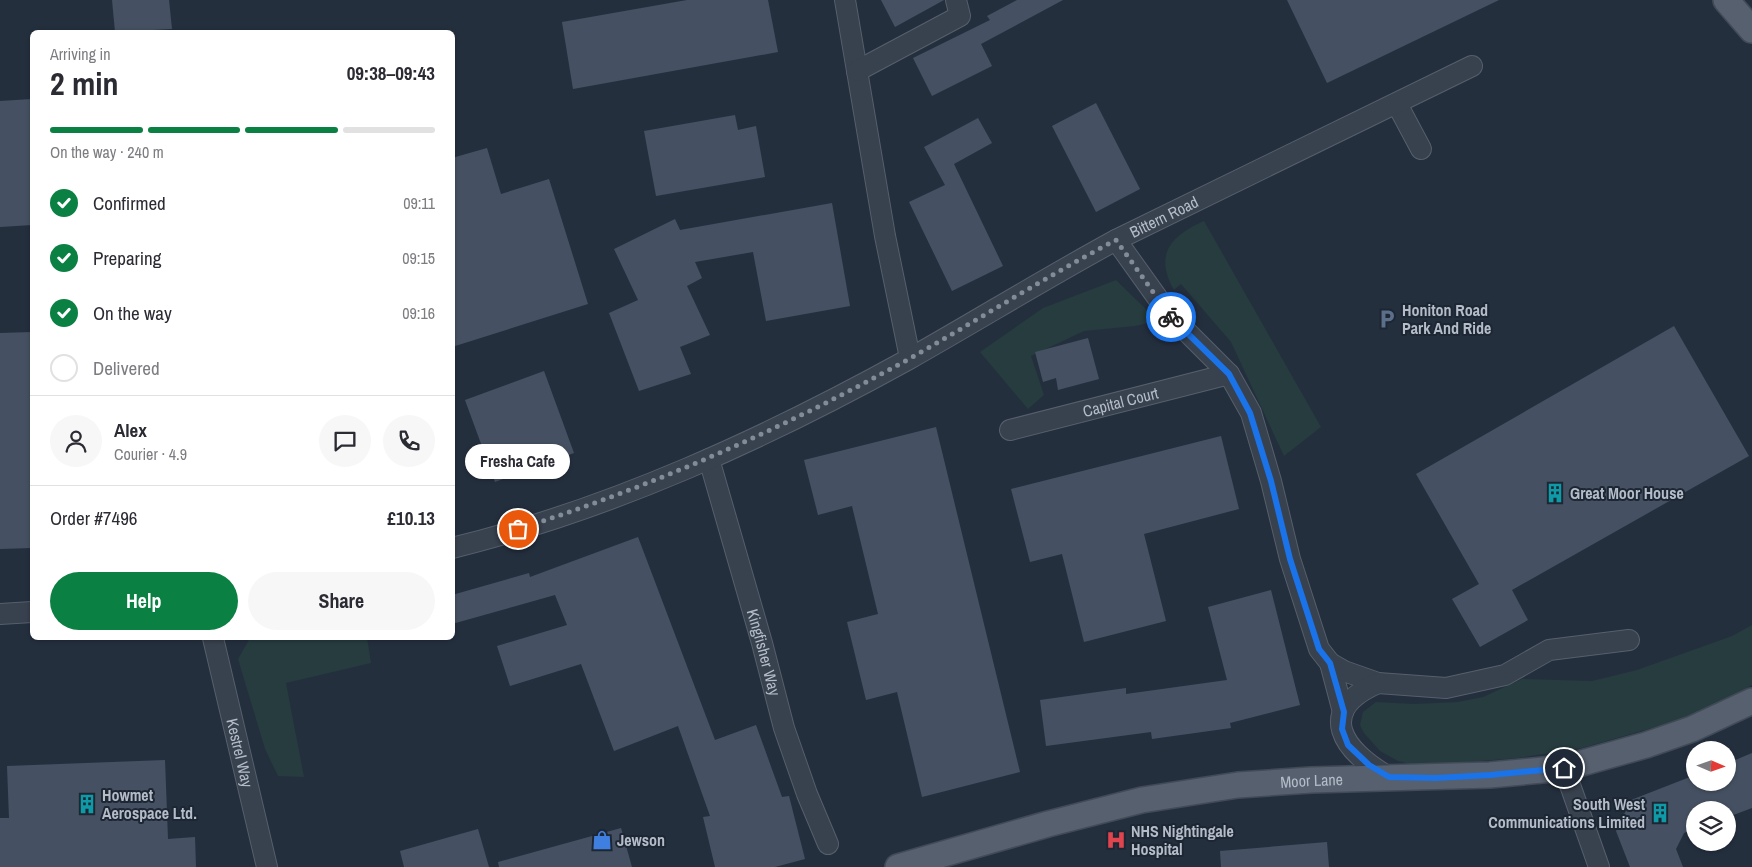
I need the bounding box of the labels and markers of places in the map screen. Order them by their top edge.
place label: Honiton Road Park And Ride [1402,299,1491,339]
parking icon: Honiton Road Park And Ride [1376,308,1398,330]
callout: Fresha Cafe [466,444,570,479]
building icon: Great Moor House [1544,482,1566,504]
place label: Great Moor House [1570,482,1684,504]
pin [497,508,539,550]
pin [1543,747,1585,789]
place label: Howmet Aerospace Ltd. [102,784,197,824]
building icon: Howmet Aerospace Ltd. [76,793,98,815]
place label: South West Communications Limited [1488,793,1646,833]
building icon: South West Communications Limited [1649,802,1671,824]
place label: NHS Nightingale Hospital [1131,820,1234,860]
shop icon: Jewson [591,829,613,851]
place label: Jewson [617,829,665,851]
hospital icon: NHS Nightingale Hospital [1105,829,1127,851]

